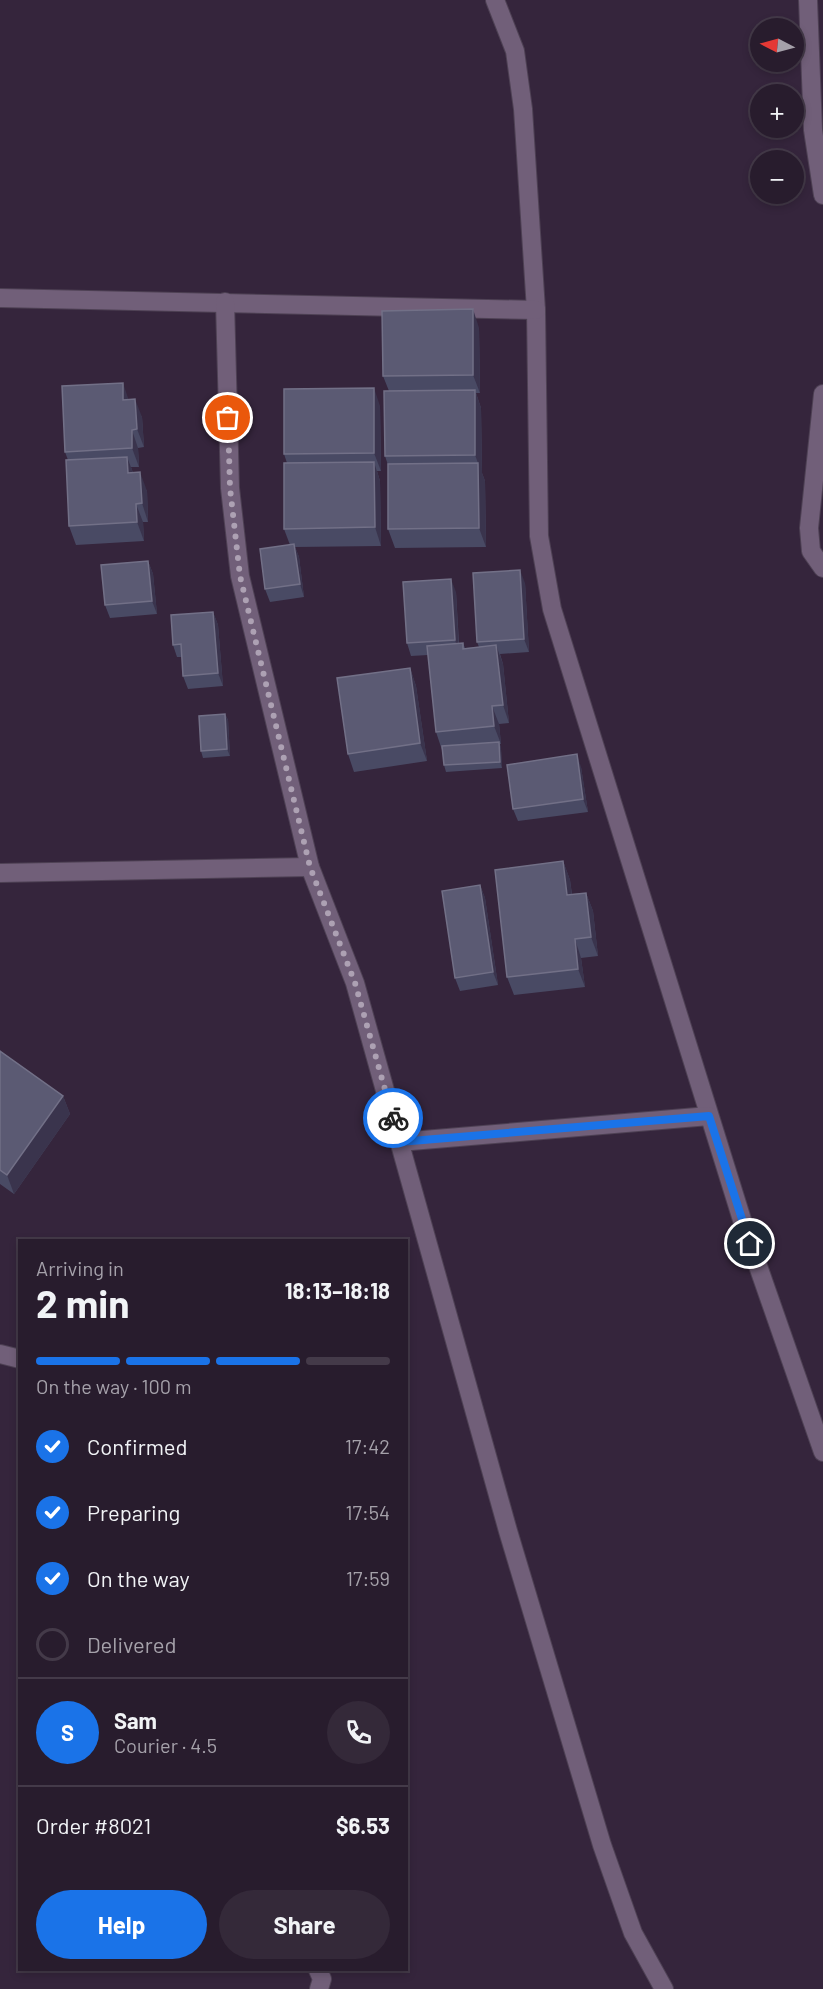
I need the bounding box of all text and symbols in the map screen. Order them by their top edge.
north arrow [750,18,804,72]
map controls [750,18,804,204]
button: + [750,84,804,138]
button: − [750,150,804,204]
pin [202,392,253,443]
icon: bag [211,401,244,434]
courier [363,1088,423,1148]
icon: bike [377,1102,410,1135]
pin [724,1218,775,1269]
icon: home [733,1227,766,1260]
text: Arriving in [36,1256,124,1280]
text: 18:13–18:18 [285,1277,390,1303]
text: 2 min [36,1279,129,1326]
text: On the way · 100 m [36,1374,192,1398]
icon: check [36,1430,69,1463]
text: Confirmed [87,1433,187,1459]
text: 17:42 [345,1434,390,1458]
icon: check [36,1496,69,1529]
text: Preparing [87,1499,180,1525]
text: 17:54 [345,1500,390,1524]
icon: check [36,1562,69,1595]
text: On the way [87,1565,190,1591]
text: 17:59 [346,1566,390,1590]
text: Delivered [87,1631,176,1657]
button: phone [327,1701,390,1764]
text: Sam [114,1707,157,1733]
text: S [61,1719,74,1745]
text: Courier · 4.5 [114,1733,217,1757]
text: Order #8021 [36,1812,151,1838]
text: $6.53 [336,1812,390,1838]
button: Help [36,1890,207,1959]
button: Share [219,1890,390,1959]

